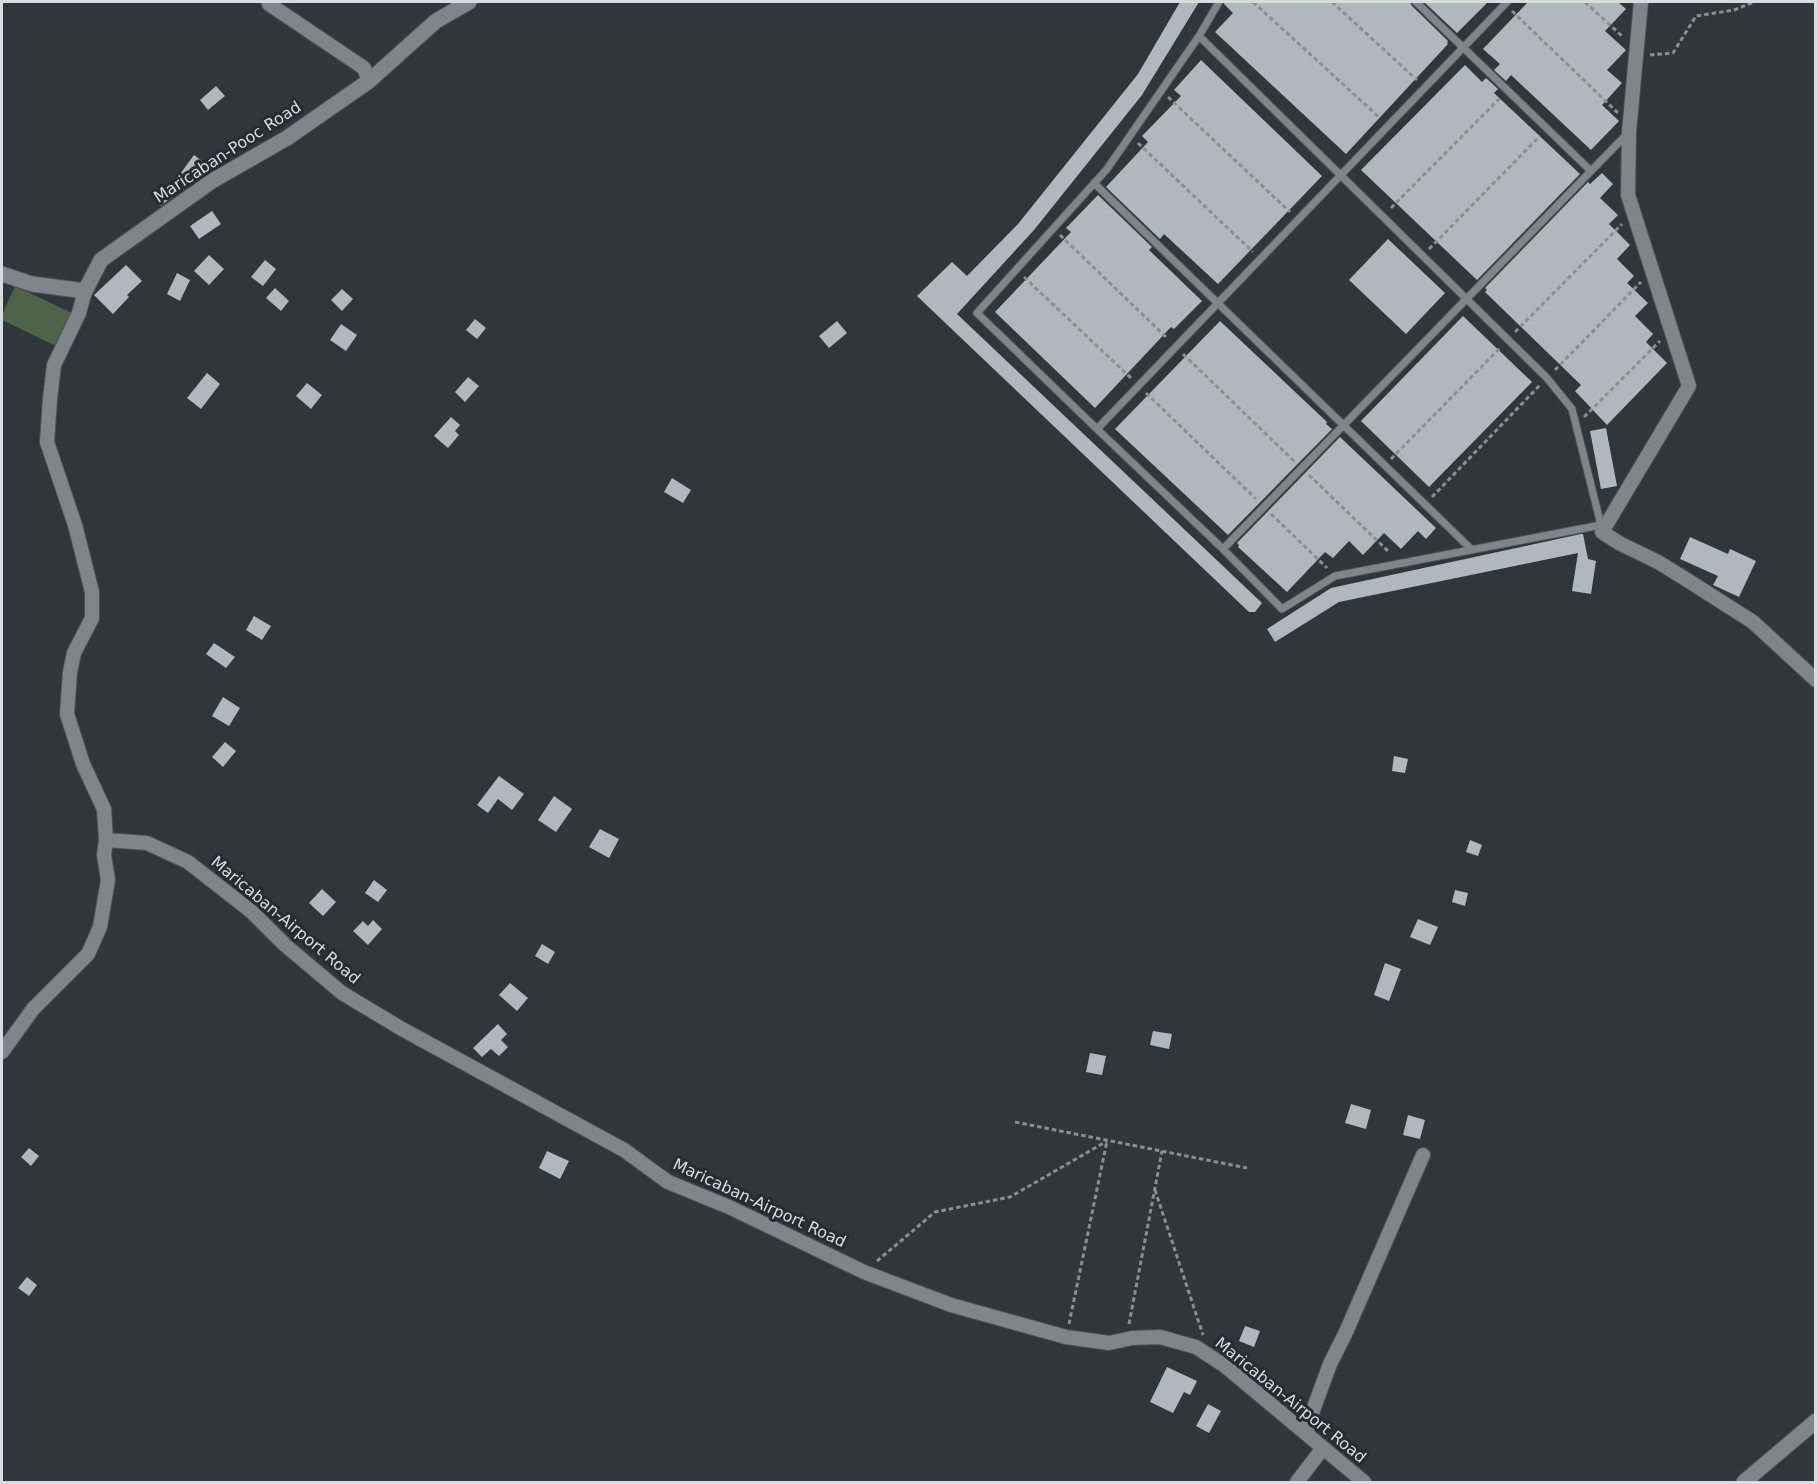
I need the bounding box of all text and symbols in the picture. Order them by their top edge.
street label: Maricaban-Pooc Road [151,98,305,208]
street label: Maricaban-Airport Road [207,853,363,989]
street label: Maricaban-Airport Road [669,1155,849,1253]
street label: Maricaban-Airport Road [1211,1334,1369,1468]

